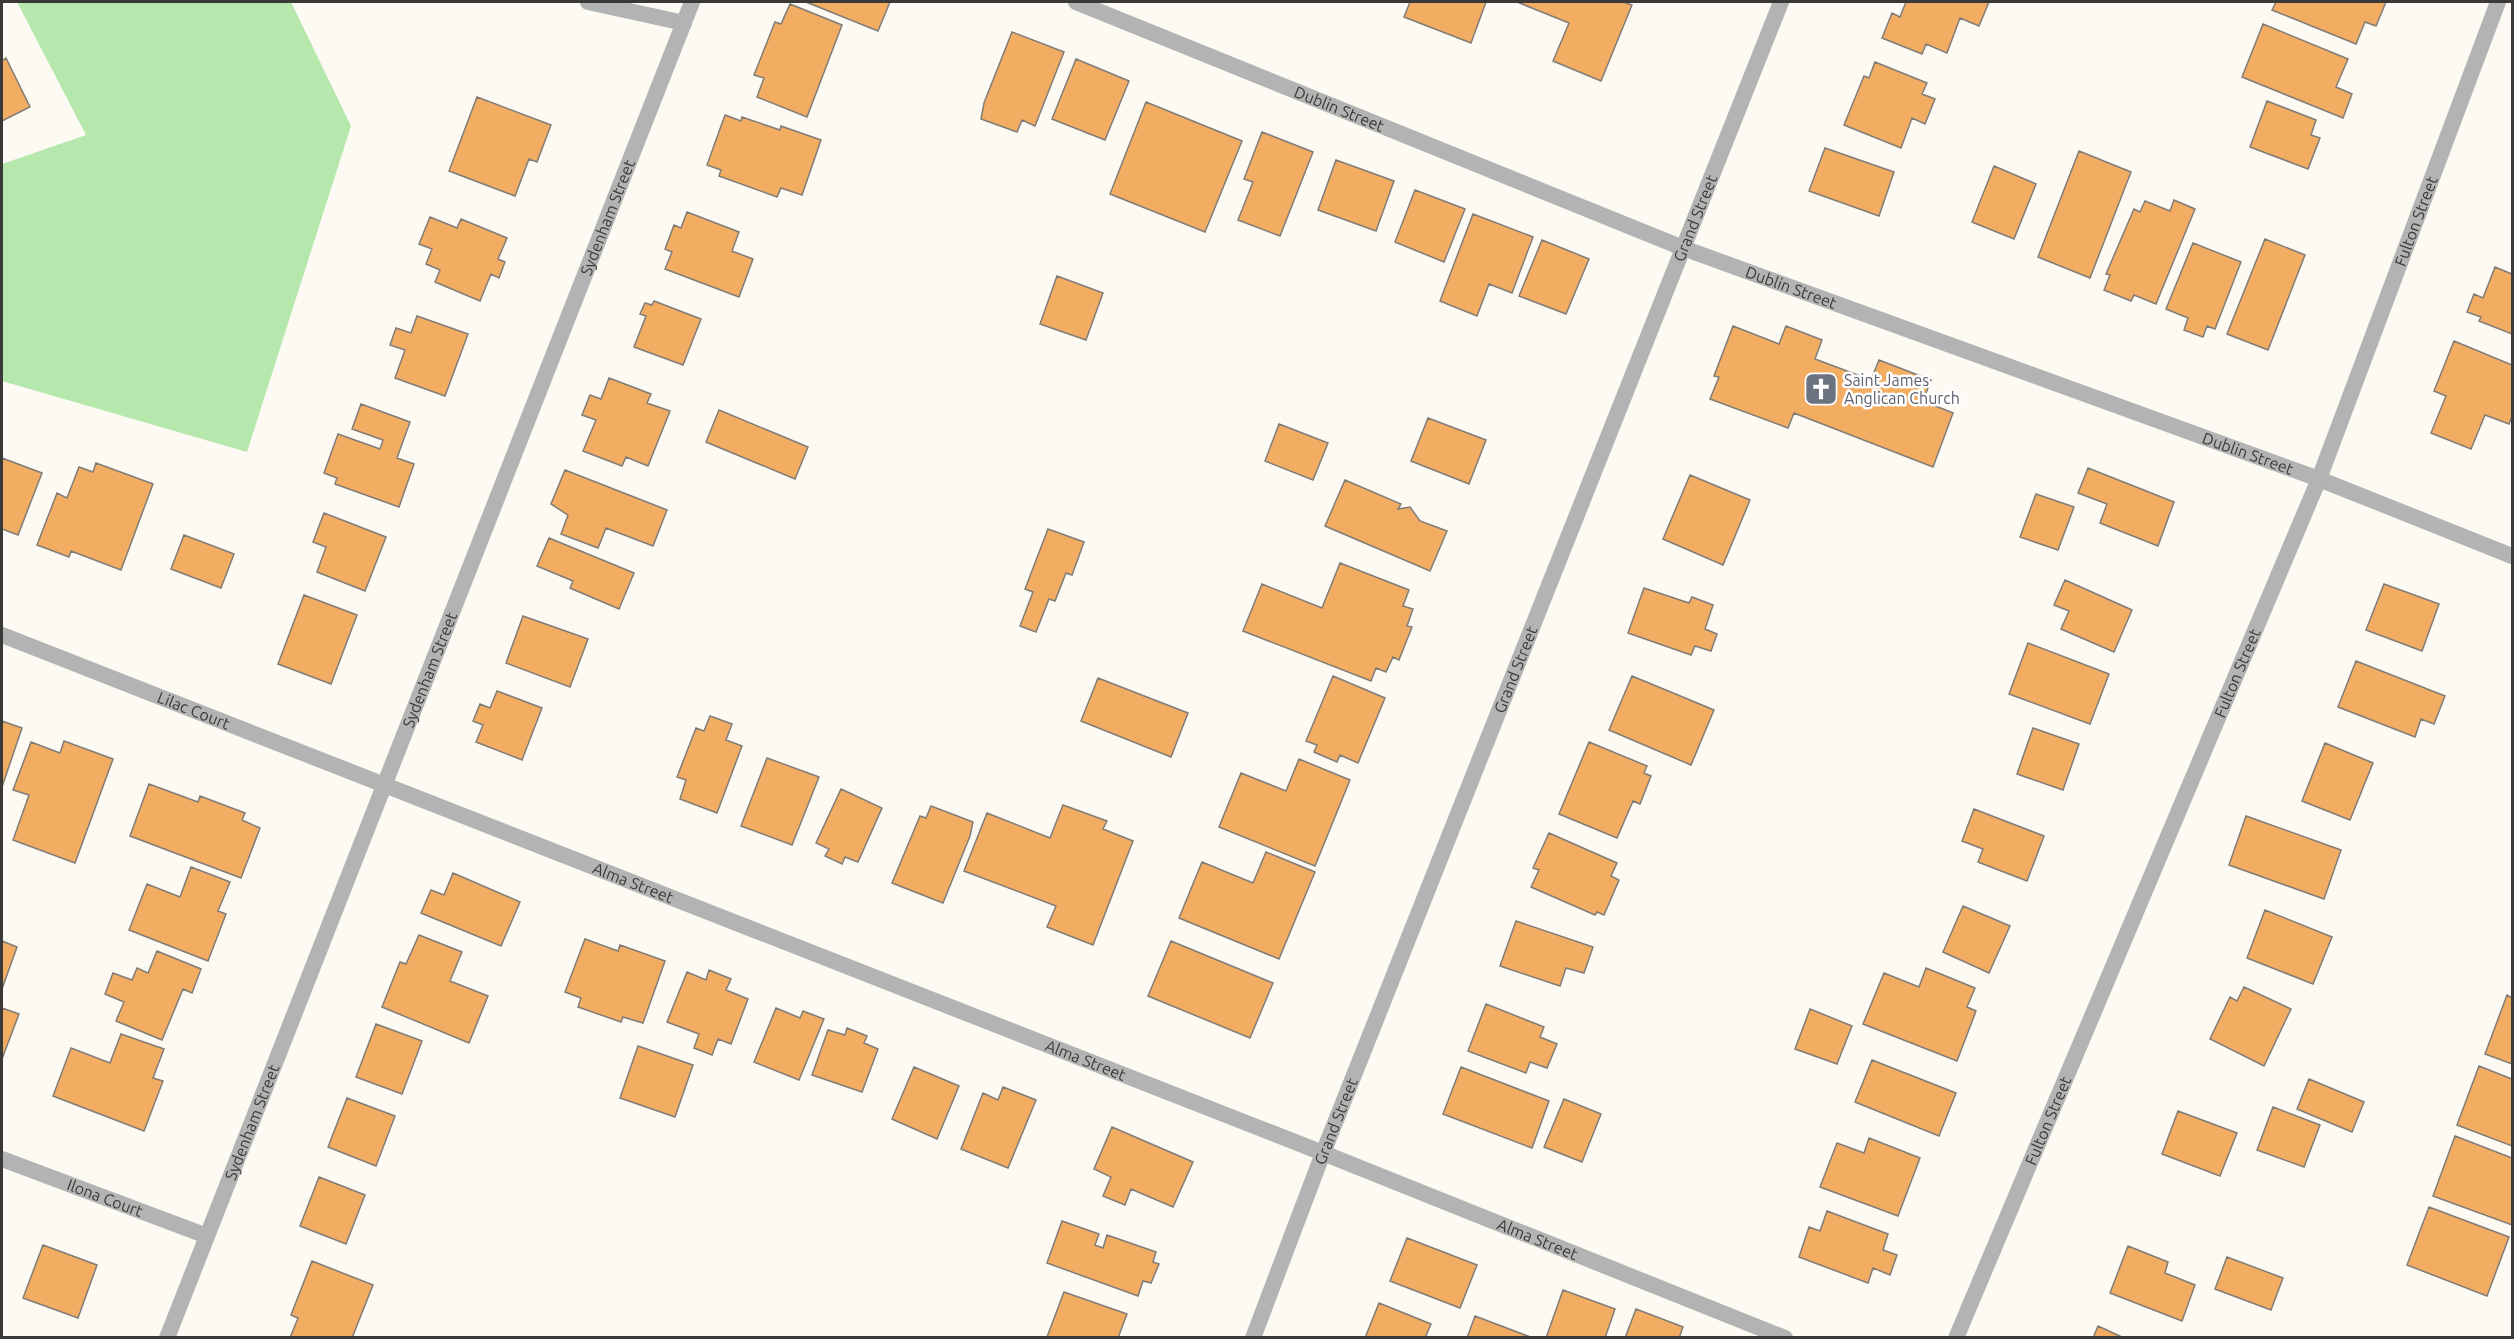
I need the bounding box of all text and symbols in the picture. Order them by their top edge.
street label: Dublin Street [1292,82,1387,135]
street label: Sydenham Street [577,156,638,278]
street label: Grand Street [1670,171,1721,264]
street label: Fulton Street [2391,173,2441,269]
street label: Dublin Street [1743,263,1840,312]
church icon: Saint James Anglican Church [1803,371,1839,407]
place label: Saint James Anglican Church [1844,371,1960,407]
street label: Dublin Street [2200,428,2297,478]
street label: Sydenham Street [399,609,461,730]
street label: Grand Street [1490,623,1541,716]
street label: Fulton Street [2210,625,2264,720]
street label: Lilac Court [155,688,233,733]
street label: Alma Street [590,859,677,907]
street label: Alma Street [1043,1036,1129,1084]
street label: Sydenham Street [221,1061,283,1183]
street label: Fulton Street [2021,1073,2075,1168]
street label: Grand Street [1310,1075,1361,1167]
street label: Ilona Court [65,1175,146,1220]
street label: Alma Street [1495,1215,1581,1263]

